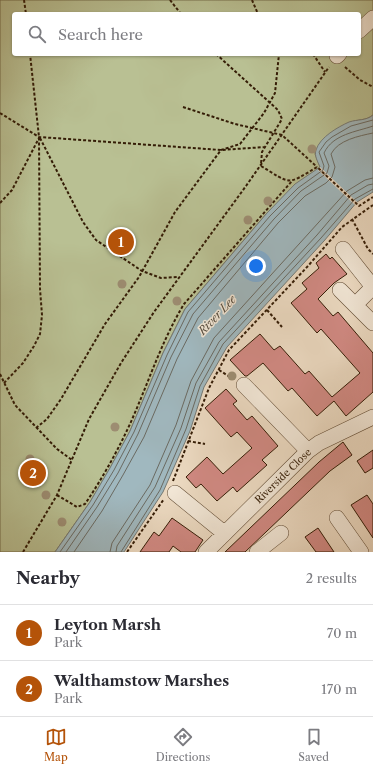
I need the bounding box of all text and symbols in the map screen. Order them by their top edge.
search box [12,12,361,56]
icon: search [26,23,48,45]
text: Search here [58,25,143,44]
pin: 1 [108,227,134,257]
your location [246,256,266,276]
water label: River Lee [195,292,239,338]
street label: Riverside Close [252,445,314,506]
pin: 2 [20,458,46,488]
text: Nearby [16,568,80,588]
text: 2 results [306,570,357,586]
text: Leyton Marsh [54,615,161,634]
text: 1 [26,625,32,641]
text: 70 m [327,625,357,641]
text: Park [54,634,82,650]
text: Walthamstow Marshes [54,671,229,690]
text: 2 [25,681,33,697]
text: 170 m [321,681,357,697]
text: Park [54,690,82,706]
tab: Map [44,726,68,764]
tab: Directions [156,726,210,764]
tab: Saved [298,726,329,764]

